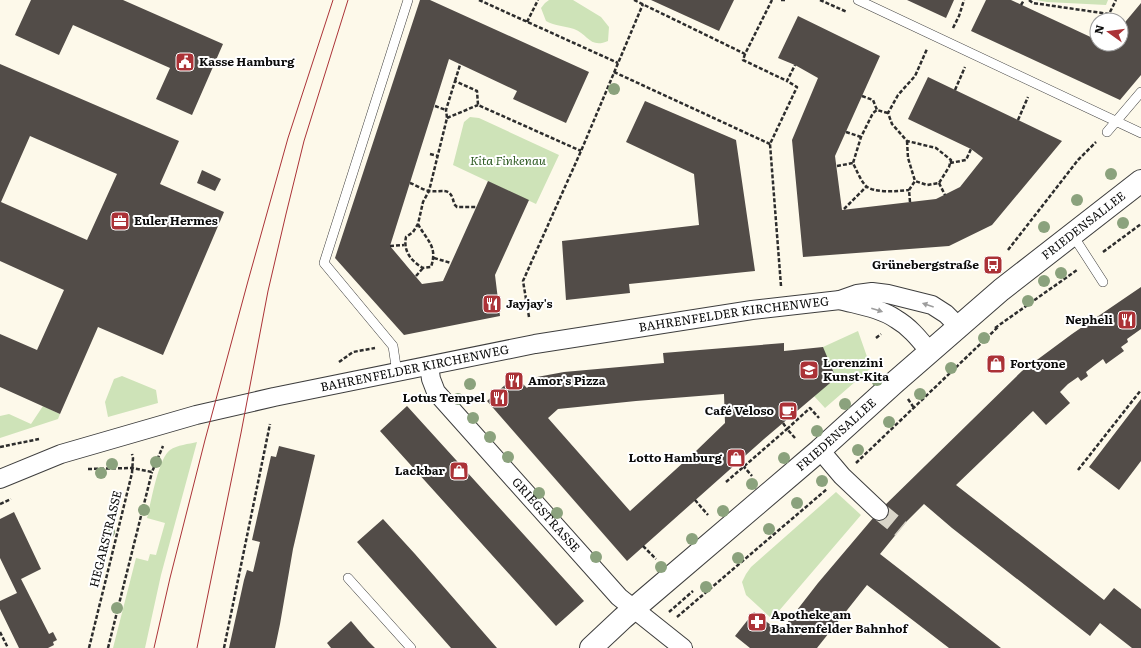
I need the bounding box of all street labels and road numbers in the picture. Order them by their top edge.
street label: FRIEDENSALLEE [1037,186,1129,263]
street label: BAHRENFELDER KIRCHENWEG [637,291,830,336]
street label: BAHRENFELDER KIRCHENWEG [319,340,510,395]
street label: FRIEDENSALLEE [792,393,880,475]
street label: GRIEGSTRASSE [508,473,585,556]
street label: HEGARSTRASSE [84,488,126,589]

